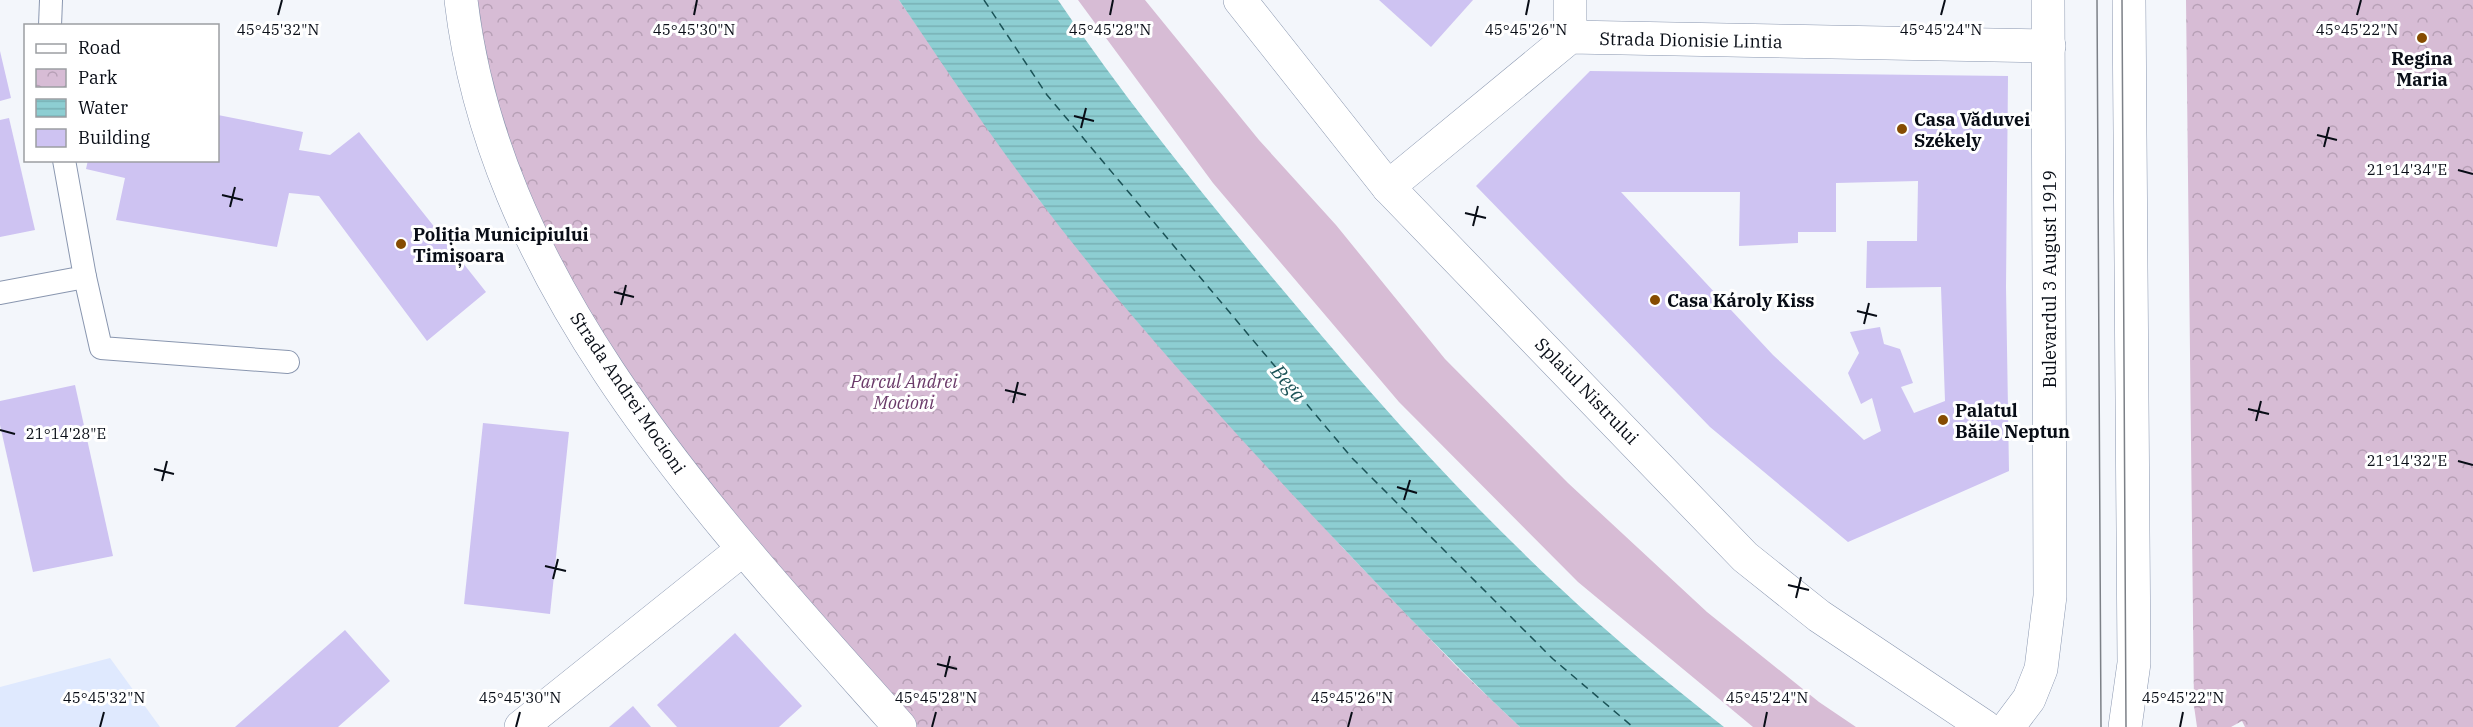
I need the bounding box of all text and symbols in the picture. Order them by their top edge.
text: 45°45'32"N [237,20,319,39]
text: 45°45'30"N [653,20,735,39]
text: 45°45'28"N [1069,20,1151,39]
text: 45°45'26"N [1485,20,1567,39]
text: 45°45'24"N [1900,20,1982,39]
text: 45°45'22"N [2316,20,2398,39]
legend [24,24,219,162]
street label: Strada Dionisie Lintia [1599,27,1783,53]
marker: Regina Maria [2415,31,2429,45]
text: Road [78,36,121,59]
place label: Regina Maria [2391,47,2453,91]
text: Park [78,66,118,89]
text: Water [78,96,128,119]
place label: Casa Văduvei Székely [1914,108,2030,152]
marker: Casa Văduvei Székely [1895,122,1909,136]
text: Building [78,126,150,149]
text: 21°14'34"E [2367,160,2447,179]
street label: Bulevardul 3 August 1919 [2038,170,2061,388]
place label: Poliția Municipiului Timișoara [413,223,589,268]
marker: Poliția Municipiului Timișoara [394,237,408,251]
place label: Casa Károly Kiss [1667,289,1814,312]
marker: Casa Károly Kiss [1648,293,1662,307]
street label: Strada Andrei Mocioni [565,308,691,479]
street label: Splaiul Nistrului [1530,333,1644,449]
water label: Bega [1265,358,1313,408]
park label: Parcul Andrei Mocioni [849,370,958,414]
place label: Palatul Băile Neptun [1955,399,2070,443]
marker: Palatul Băile Neptun [1936,413,1950,427]
text: 21°14'28"E [26,424,106,443]
text: 21°14'32"E [2367,451,2447,470]
text: 45°45'32"N [63,688,145,707]
text: 45°45'30"N [479,688,561,707]
text: 45°45'28"N [895,688,977,707]
text: 45°45'26"N [1311,688,1393,707]
text: 45°45'24"N [1726,688,1808,707]
text: 45°45'22"N [2142,688,2224,707]

